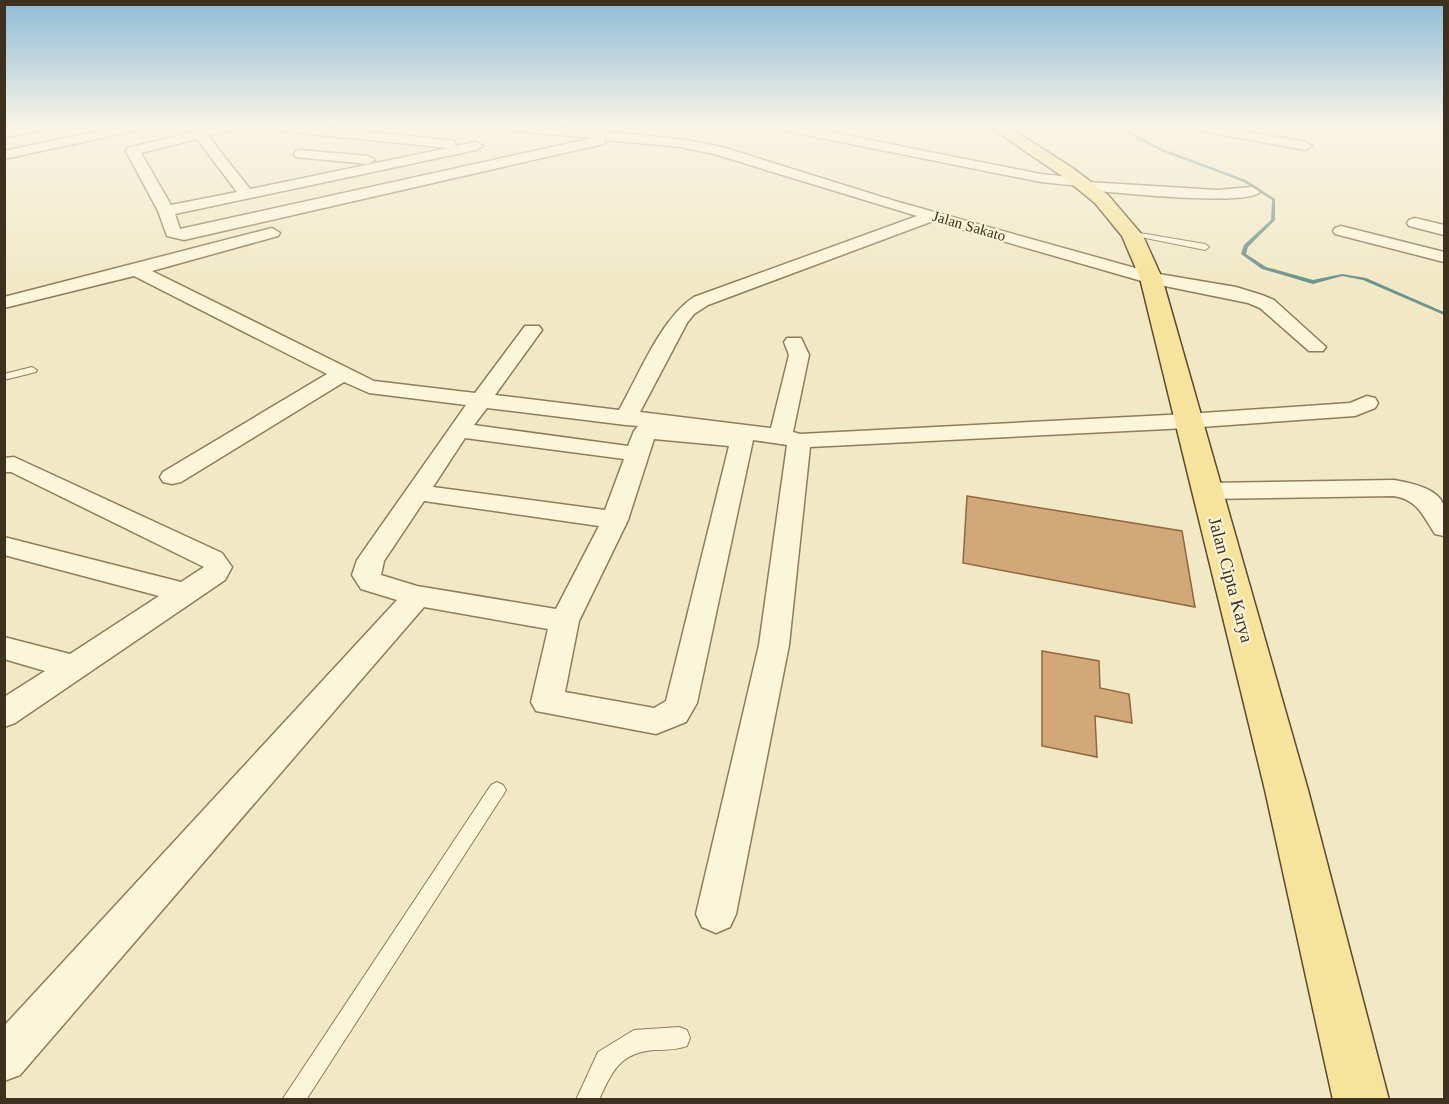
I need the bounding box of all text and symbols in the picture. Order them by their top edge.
street label: Jalan Sakato [931,208,1007,244]
street label: Jalan Cipta Karya [1205,515,1257,645]

